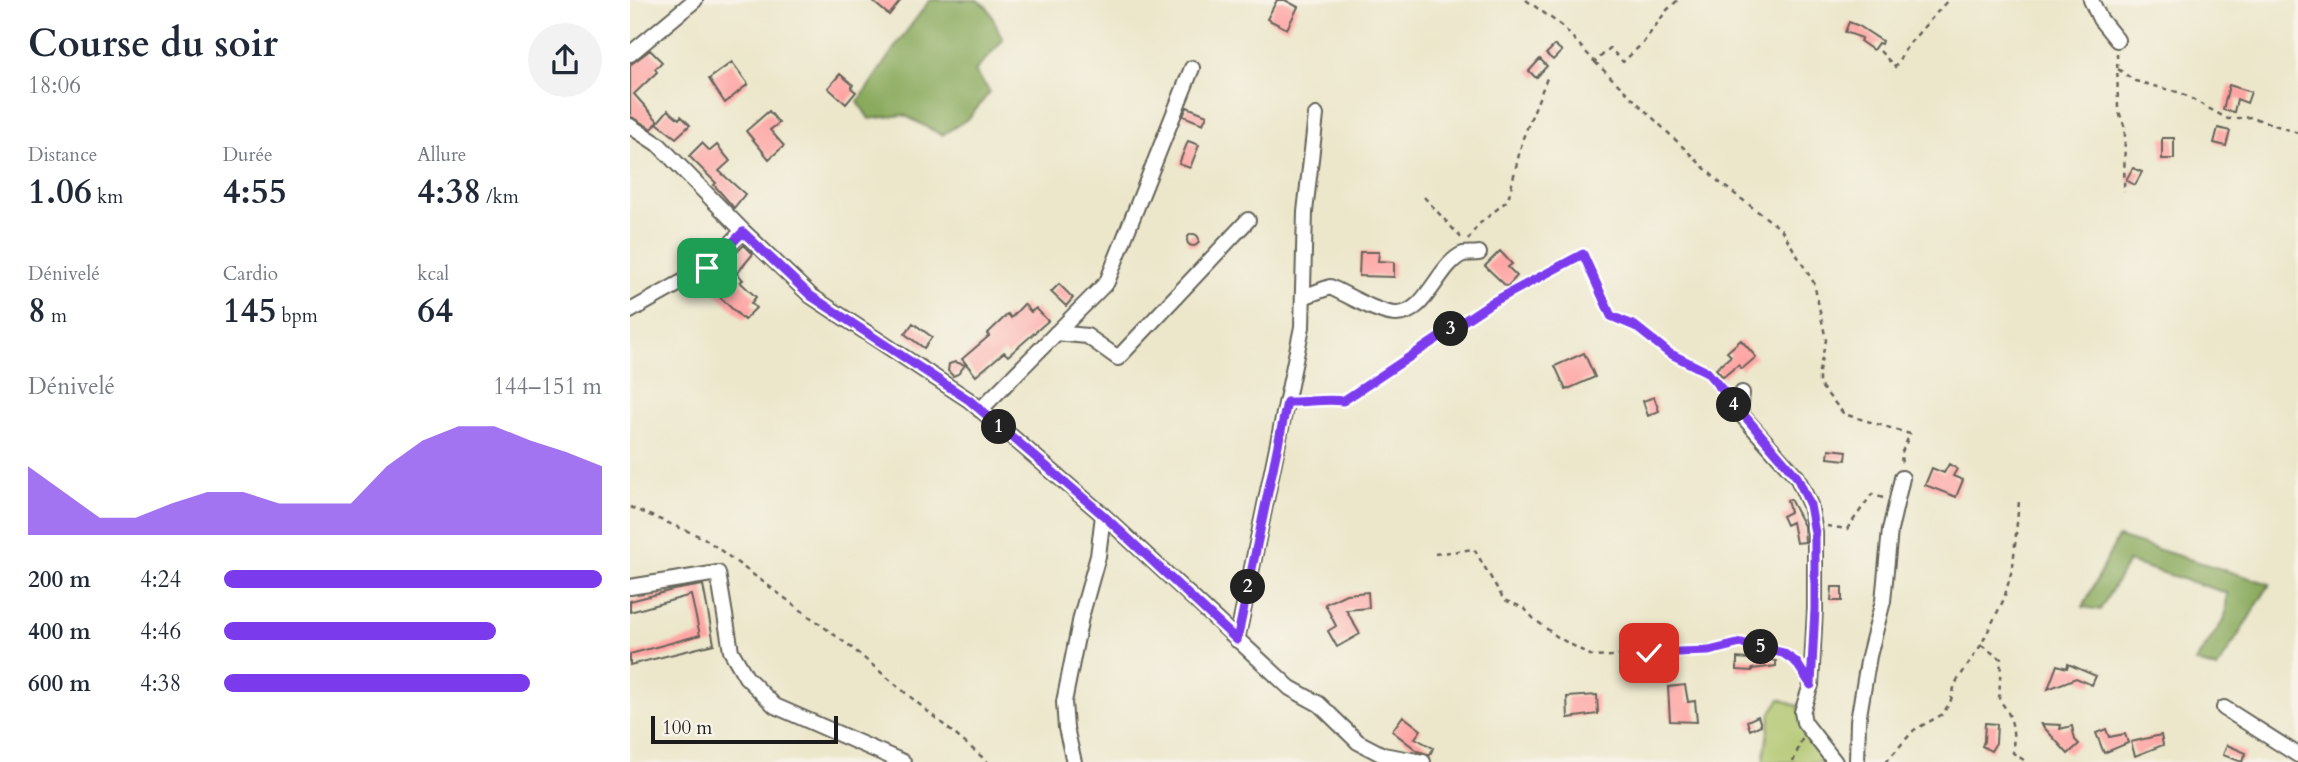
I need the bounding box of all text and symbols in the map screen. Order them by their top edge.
text: Course du soir [28,18,278,70]
button: share [528,23,602,97]
text: 18:06 [28,70,81,101]
text: Distance [28,142,97,168]
text: Durée [223,142,273,168]
text: Allure [417,142,467,168]
text: 1.06 [28,168,92,216]
text: 4:55 [223,168,287,216]
text: 4:38 [417,168,481,216]
text: km [92,184,123,210]
text: /km [481,184,519,210]
pin [677,238,737,298]
icon: arrive [688,249,726,287]
text: Dénivelé [28,261,100,287]
text: Cardio [223,261,278,287]
text: kcal [417,261,449,287]
text: 8 [28,287,46,335]
text: 145 [223,287,276,335]
text: 64 [417,287,453,335]
text: m [46,303,67,329]
text: bpm [276,303,318,329]
pin: 3 [1434,312,1468,346]
text: 3 [1446,315,1455,341]
text: Dénivelé [28,371,115,402]
text: 144–151 m [493,371,602,402]
pin: 4 [1716,388,1752,422]
text: 4 [1729,391,1738,417]
pin: 1 [982,410,1016,444]
text: 1 [994,413,1003,439]
text: 200 m [28,564,91,595]
text: 4:24 [140,564,181,595]
pin: 2 [1230,570,1266,604]
text: 2 [1243,573,1252,599]
text: 400 m [28,616,91,647]
text: 4:46 [140,616,181,647]
pin [1619,623,1679,683]
pin: 5 [1744,630,1778,664]
text: 5 [1756,633,1765,659]
icon: check [1630,634,1668,672]
text: 600 m [28,668,91,699]
text: 4:38 [140,668,181,699]
scale bar [651,713,838,745]
text: 100 m [662,715,712,741]

